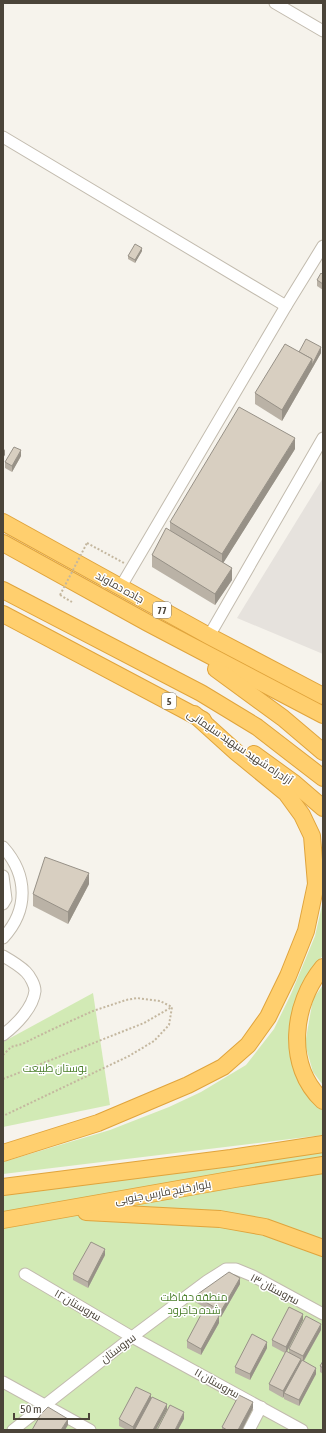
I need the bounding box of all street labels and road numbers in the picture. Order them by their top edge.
street label: جاده دماوند [93,569,146,606]
road number: 77 [153,602,171,618]
road number: 5 [162,693,176,709]
street label: آزادراه شهید سپهبد سلیمانی [185,707,295,788]
street label: بلوار خلیج فارس جنوبی [114,1178,212,1208]
street label: سروستان ۱۳ [248,1271,301,1308]
street label: سروستان ۱۲ [52,1287,103,1324]
street label: سروستان [98,1331,139,1366]
street label: سروستان ۱۱ [192,1366,242,1401]

